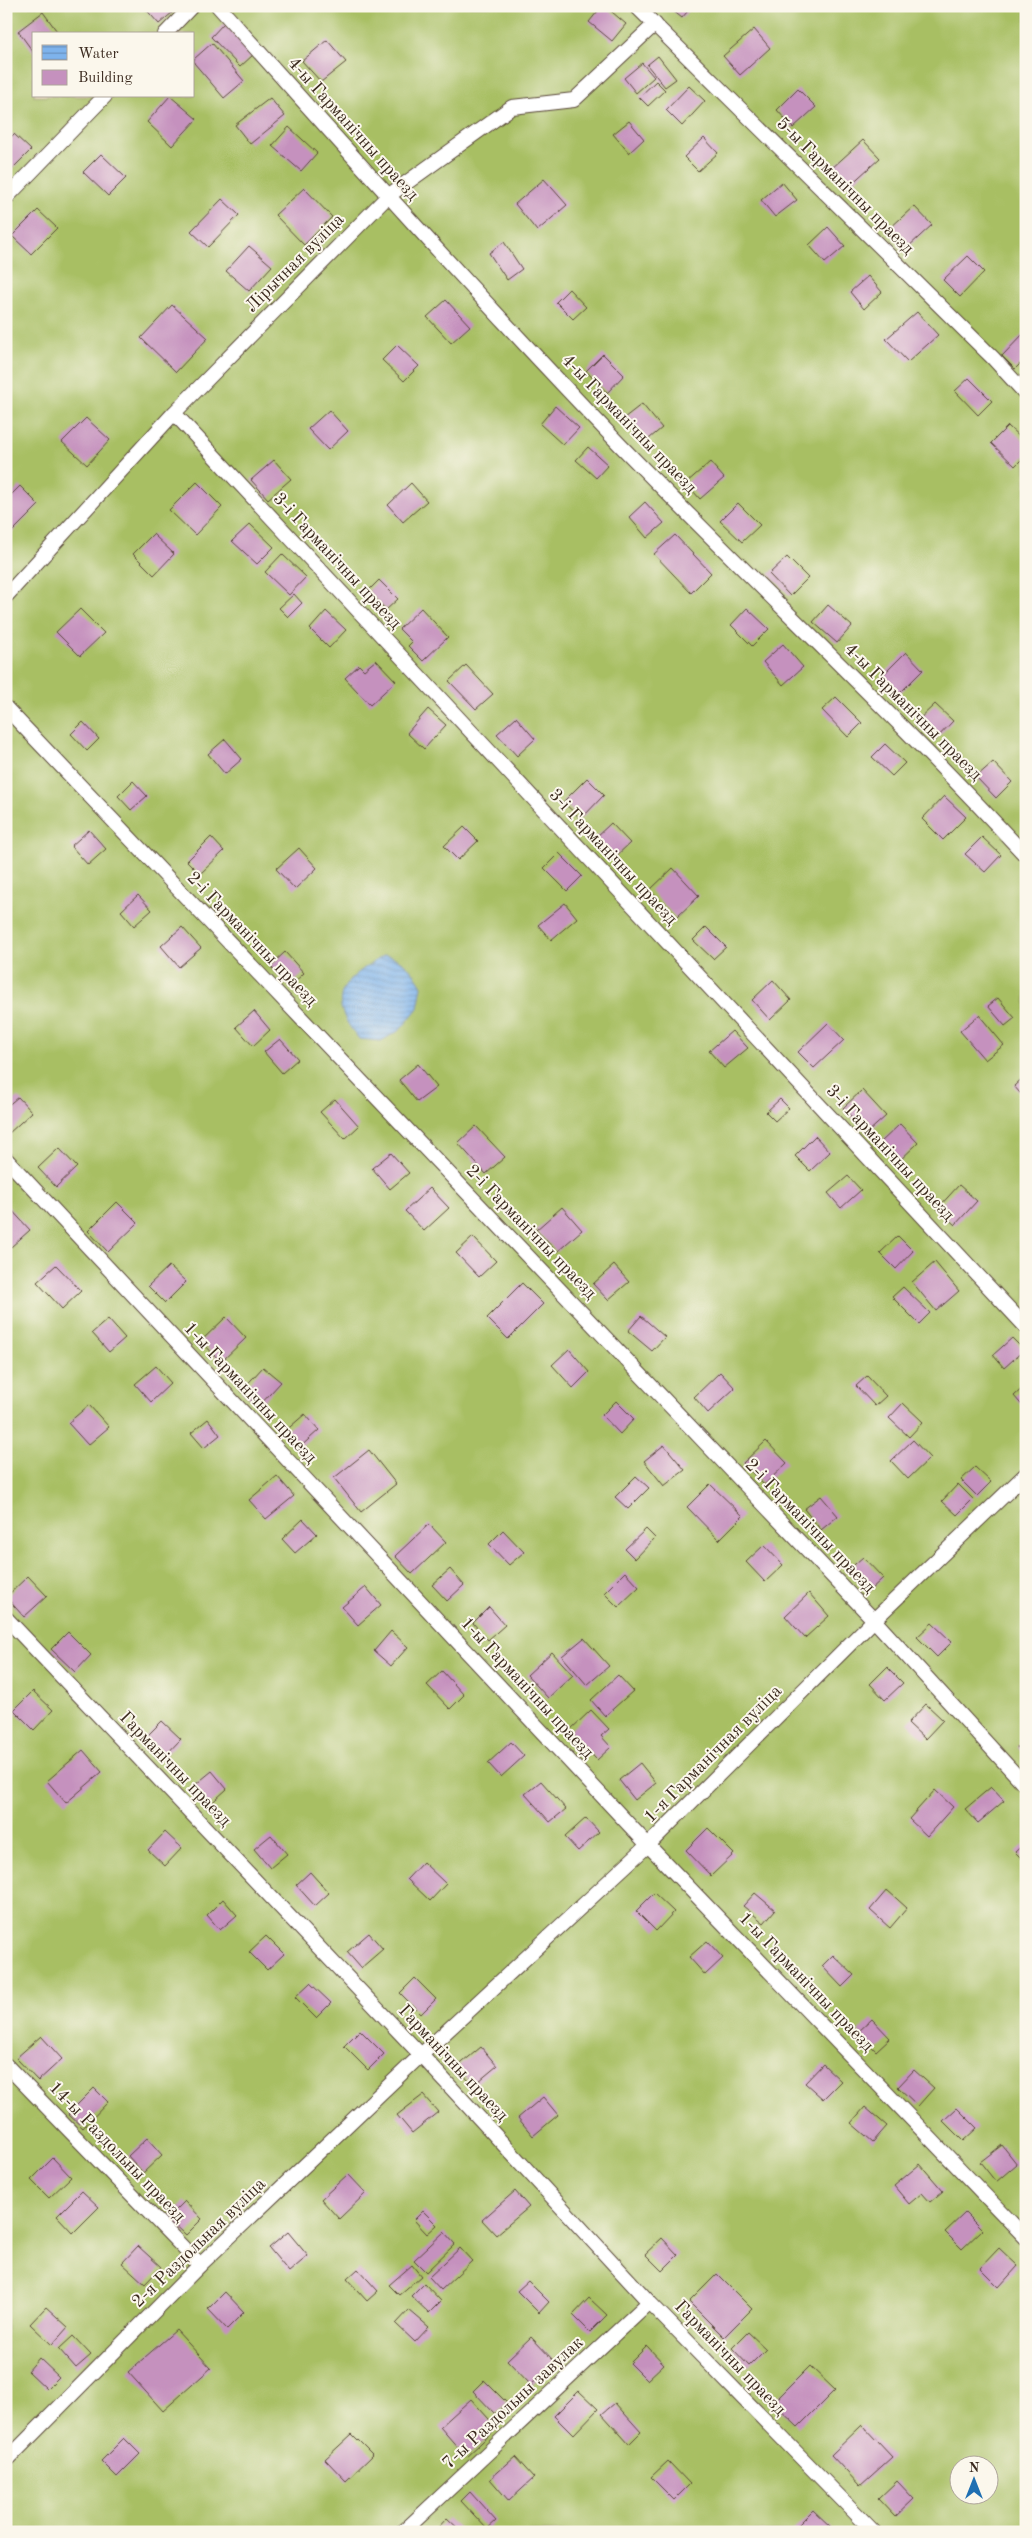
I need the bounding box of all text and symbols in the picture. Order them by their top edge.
legend [32,32,195,98]
text: Water [78,47,119,62]
street label: 4-ы Гарманічны праезд [284,54,422,204]
text: Building [78,71,133,86]
street label: 5-ы Гарманічны праезд [773,114,917,258]
street label: Лірычная вуліца [242,210,348,316]
street label: 4-ы Гарманічны праезд [558,351,700,497]
street label: 3-і Гарманічны праезд [269,490,405,633]
street label: 4-ы Гарманічны праезд [841,640,985,784]
street label: 3-і Гарманічны праезд [545,786,681,929]
street label: 2-і Гарманічны праезд [183,868,321,1010]
street label: 3-і Гарманічны праезд [822,1082,958,1225]
street label: 2-і Гарманічны праезд [462,1161,600,1303]
street label: 1-ы Гарманічны праезд [180,1319,320,1467]
street label: 2-і Гарманічны праезд [741,1455,879,1597]
street label: 1-ы Гарманічны праезд [457,1614,597,1762]
street label: 1-я Гарманічная вуліца [641,1682,785,1826]
street label: Гарманічны праезд [116,1708,234,1830]
street label: 1-ы Гарманічны праезд [735,1909,877,2055]
street label: Гарманічны праезд [395,2001,511,2125]
street label: 14-ы Раздольны праезд [45,2078,189,2226]
street label: 2-я Раздольная вуліца [129,2175,269,2311]
street label: Гарманічны праезд [671,2297,789,2419]
street label: 7-ы Раздольны завулак [439,2333,587,2473]
north arrow [950,2456,1000,2506]
text: N [969,2461,980,2475]

